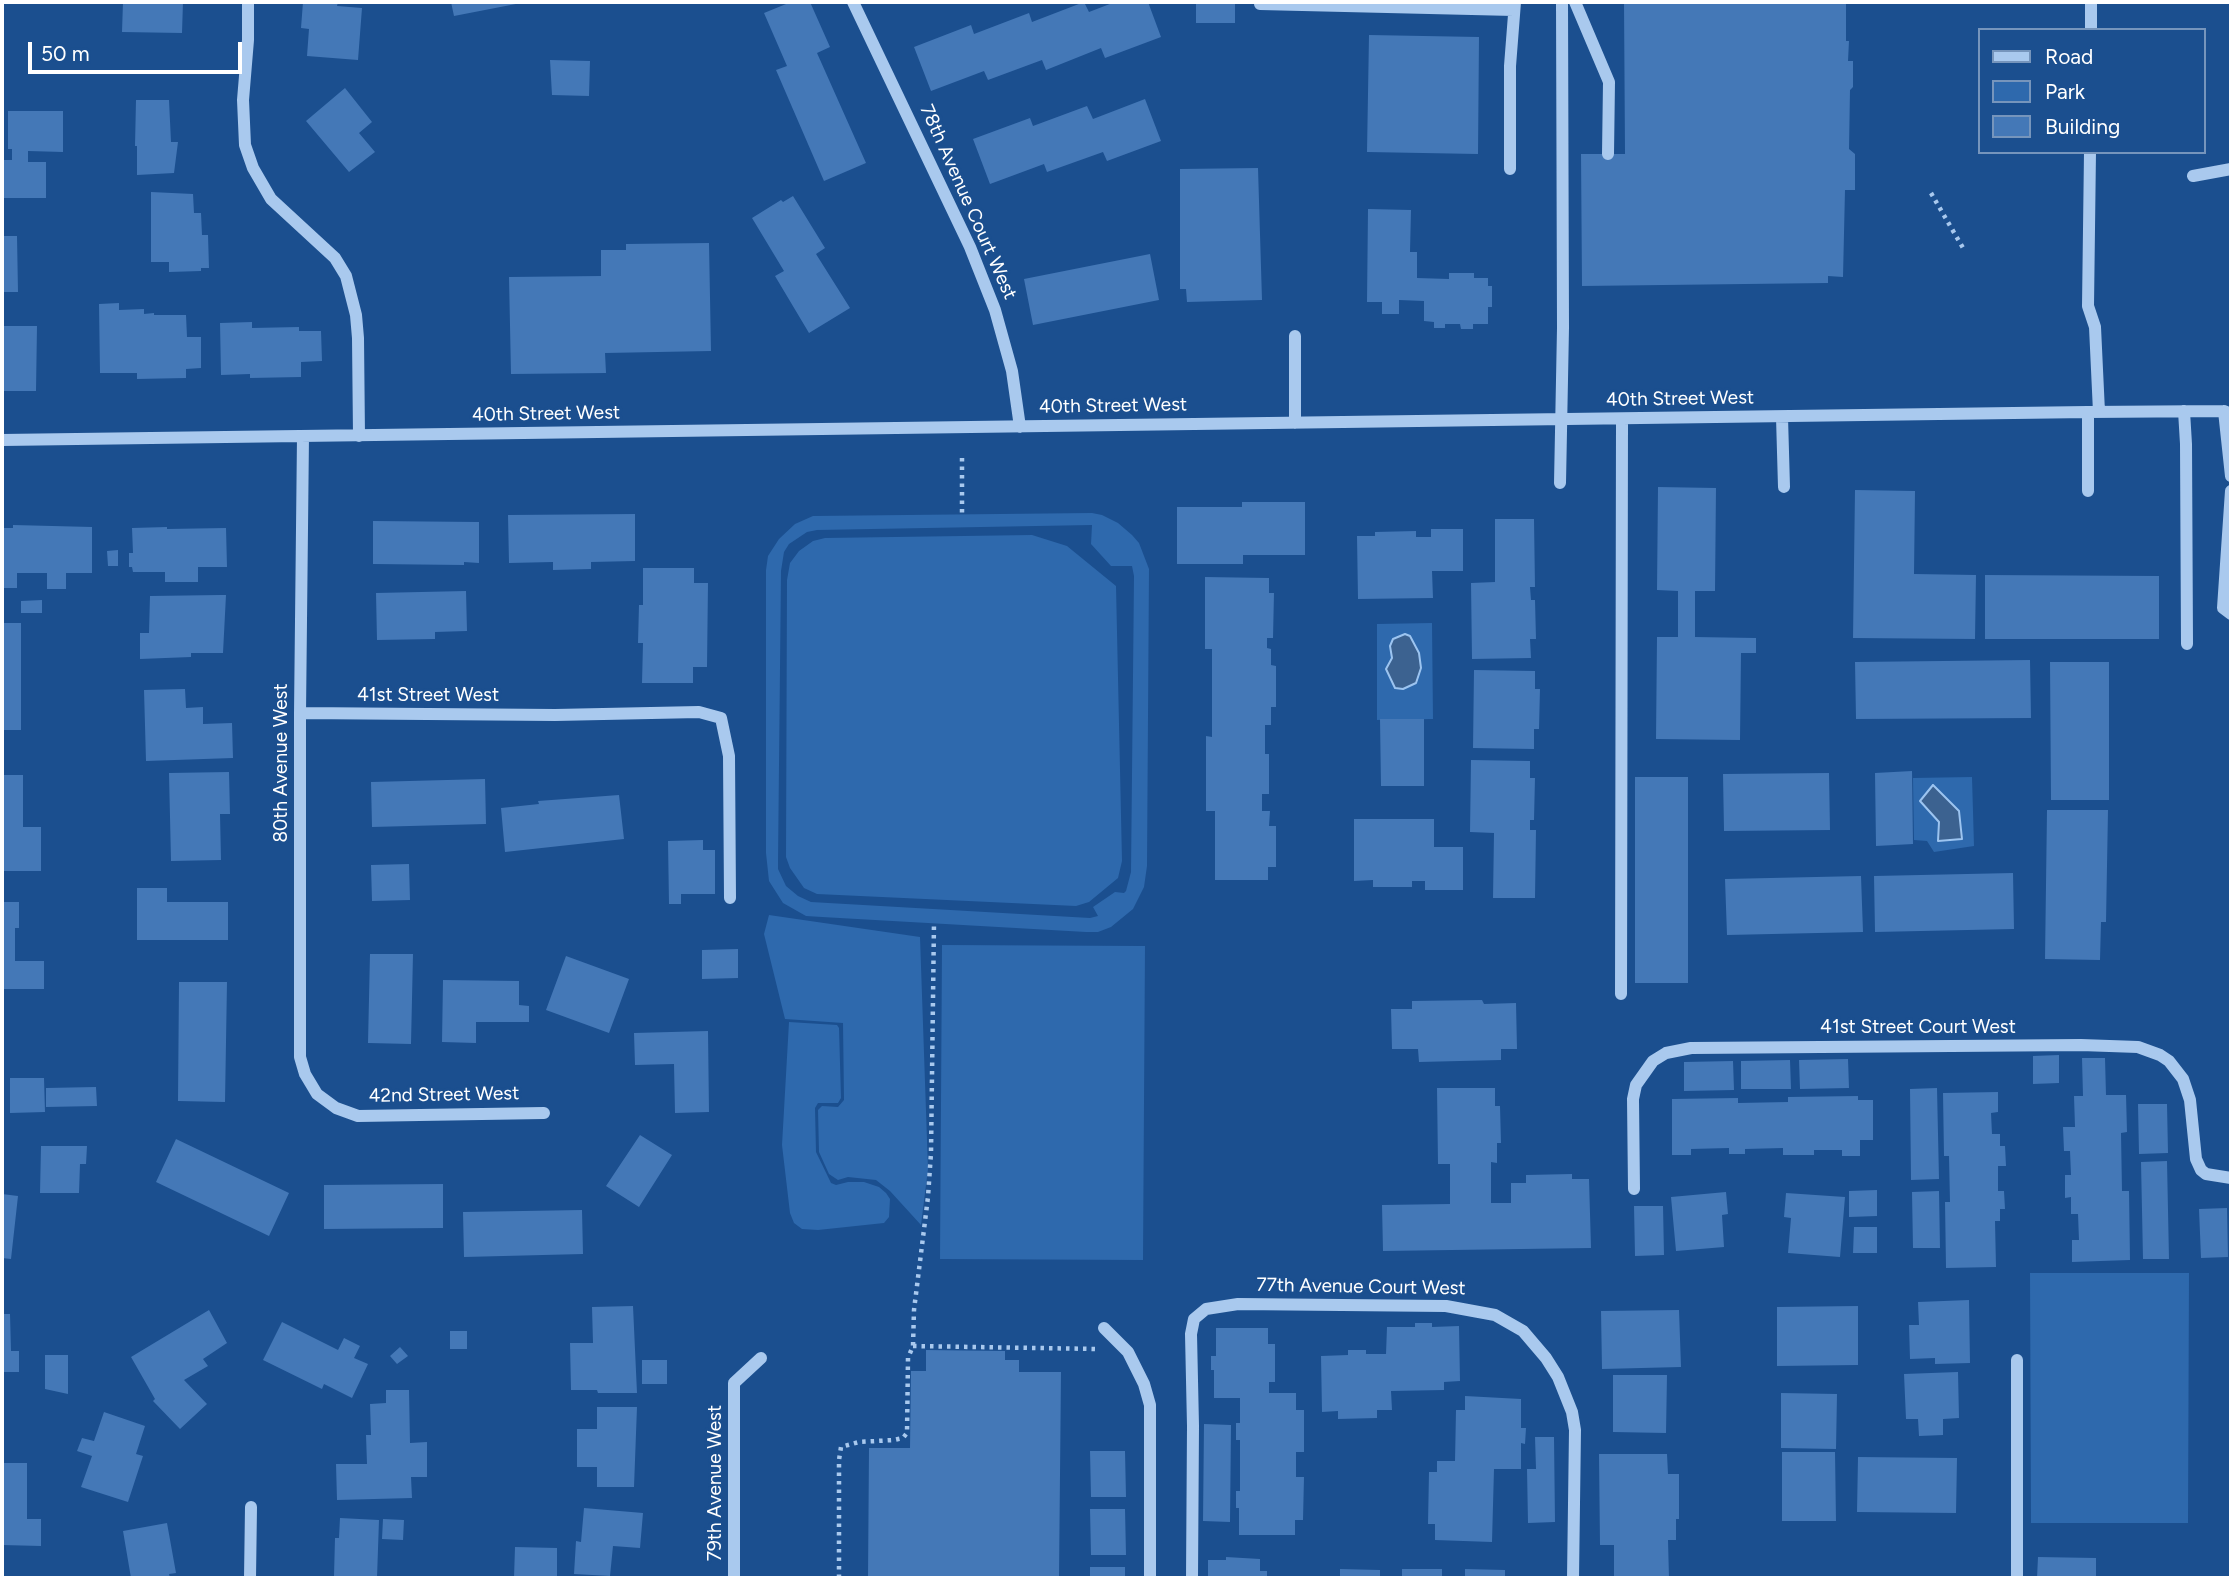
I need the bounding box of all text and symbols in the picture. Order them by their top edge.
scale bar [32,28,245,72]
legend [1978,28,2205,154]
text: 50 m [41,41,90,66]
text: Road [2045,44,2093,69]
text: Park [2045,79,2085,104]
street label: 78th Avenue Court West [915,101,1021,303]
text: Building [2045,114,2120,139]
street label: 40th Street West [1606,386,1754,412]
street label: 40th Street West [1039,393,1187,419]
street label: 40th Street West [472,401,620,427]
street label: 80th Avenue West [270,683,292,843]
street label: 41st Street West [357,684,499,706]
street label: 41st Street Court West [1820,1016,2016,1038]
street label: 42nd Street West [369,1082,519,1108]
street label: 77th Avenue Court West [1256,1274,1466,1300]
street label: 79th Avenue West [704,1405,726,1561]

